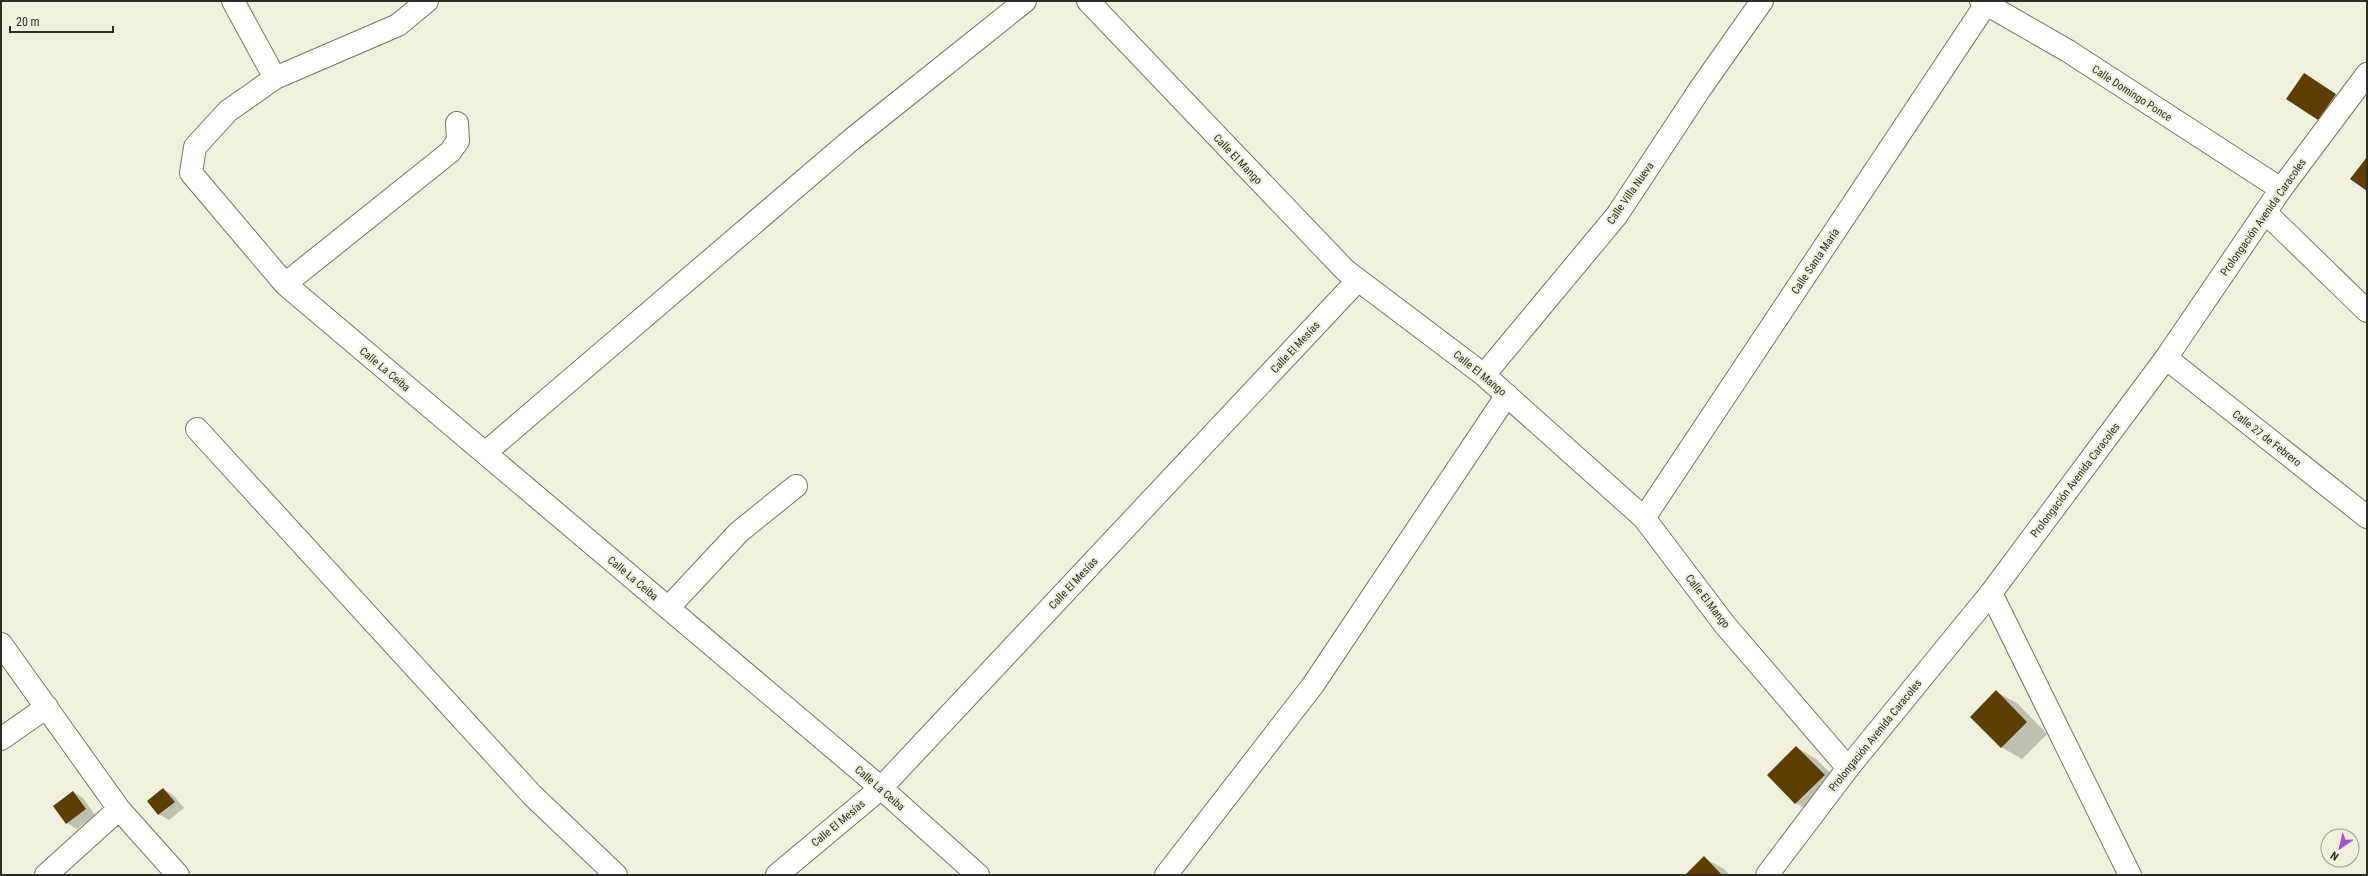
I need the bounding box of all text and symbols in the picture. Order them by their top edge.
scale bar [10,8,113,34]
text: 20 m [16,15,40,29]
street label: Calle Domingo Ponce [2089,63,2174,124]
street label: Calle El Mango [1211,132,1265,187]
street label: Prolongación Avenida Caracoles [2218,156,2309,278]
street label: Calle Villa Nueva [1604,160,1657,227]
street label: Calle Santa María [1789,226,1842,297]
street label: Calle El Mesías [1268,319,1323,376]
street label: Calle La Ceiba [357,345,413,394]
street label: Calle El Mango [1450,348,1509,399]
street label: Calle 27 de Febrero [2230,408,2304,470]
street label: Prolongación Avenida Caracoles [2028,420,2123,540]
street label: Calle La Ceiba [605,554,661,603]
street label: Calle El Mesías [1046,555,1101,612]
street label: Calle El Mango [1683,572,1733,631]
street label: Prolongación Avenida Caracoles [1826,677,1925,794]
street label: Calle La Ceiba [852,763,907,814]
street label: Calle El Mesías [809,797,868,850]
north arrow [2320,828,2360,868]
text: N [2328,848,2341,863]

